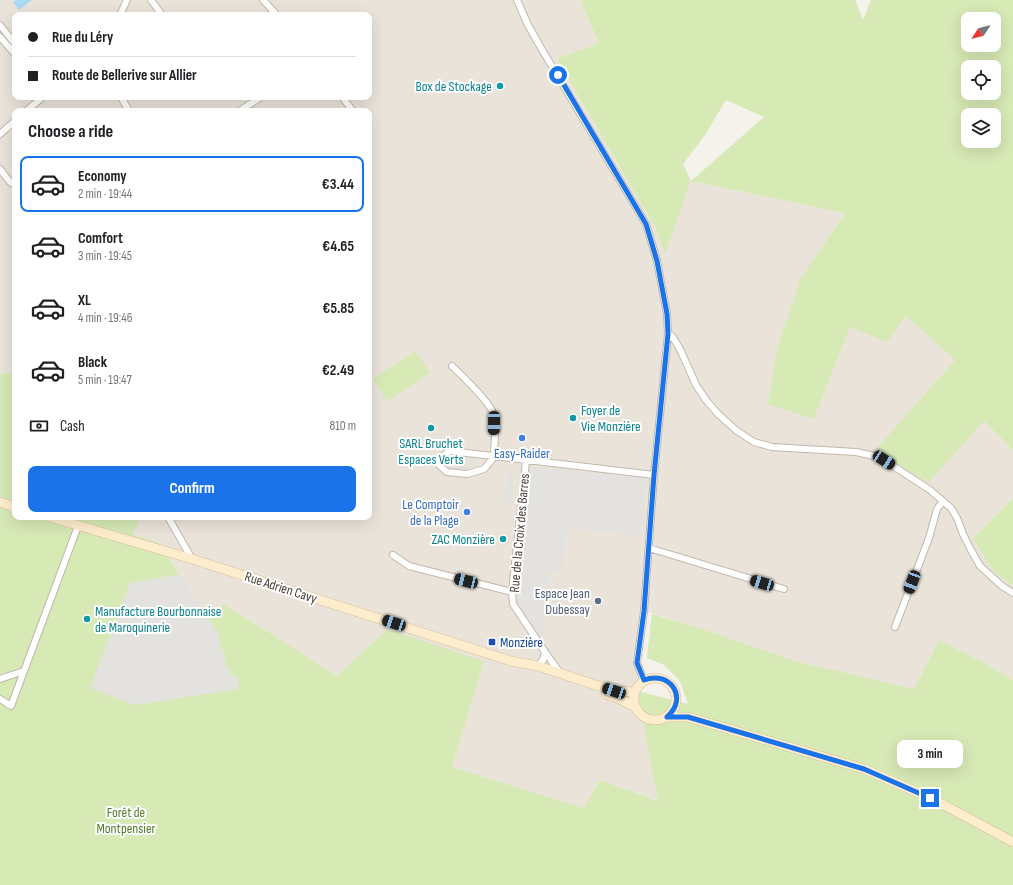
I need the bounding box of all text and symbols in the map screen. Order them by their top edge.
north arrow [961,12,1001,52]
map controls [961,12,1001,148]
text: Rue du Léry [52,28,113,47]
button: locate [961,60,1001,100]
text: Route de Bellerive sur Allier [52,66,197,85]
route start [549,66,567,84]
place label: Box de Stockage [415,78,492,95]
marker: Box de Stockage [495,81,505,91]
button: layers [961,108,1001,148]
text: Choose a ride [28,121,113,142]
icon: car [30,166,66,202]
text: Economy [78,167,127,186]
text: €3.44 [322,175,354,194]
text: 2 min · 19:44 [78,186,132,202]
icon: car [30,228,66,264]
text: Comfort [78,229,123,248]
text: €4.65 [322,237,354,256]
text: 3 min · 19:45 [78,248,132,264]
icon: car [30,290,66,326]
text: XL [78,291,91,310]
text: €5.85 [323,299,354,318]
text: 4 min · 19:46 [78,310,132,326]
icon: car [30,352,66,388]
text: Black [78,353,107,372]
text: €2.49 [322,361,354,380]
text: 5 min · 19:47 [78,372,132,388]
place label: Foyer de Vie Monzière [581,402,641,435]
car [488,411,500,435]
marker: Foyer de Vie Monzière [568,413,578,423]
icon: cash [28,415,50,437]
text: Cash [60,417,85,436]
text: 810 m [330,418,356,434]
marker: SARL Bruchet Espaces Verts [426,423,436,433]
marker: Easy-Raider [517,433,527,443]
place label: SARL Bruchet Espaces Verts [398,435,464,468]
place label: Easy-Raider [494,445,550,462]
car [871,448,897,472]
button: Confirm [28,466,356,512]
street label: Rue de la Croix des Barres [506,473,533,593]
place label: Le Comptoir de la Plage [402,496,459,529]
marker: Le Comptoir de la Plage [462,507,472,517]
place label: ZAC Monzière [431,531,495,548]
marker: ZAC Monzière [498,534,508,544]
street label: Rue Adrien Cavy [243,568,320,607]
car [902,569,922,595]
car [453,572,479,590]
car [749,574,775,592]
place label: Espace Jean Dubessay [535,585,591,618]
marker: Espace Jean Dubessay [593,596,603,606]
place label: Manufacture Bourbonnaise de Maroquinerie [95,603,221,636]
marker: Manufacture Bourbonnaise de Maroquinerie [82,614,92,624]
car [381,614,407,632]
place label: Monzière [500,634,543,651]
marker: Monzière [487,637,497,647]
car [601,682,627,700]
callout: 3 min [897,740,963,768]
text: 3 min [918,746,942,762]
route end [921,789,939,807]
park label: Forêt de Montpensier [96,804,156,837]

